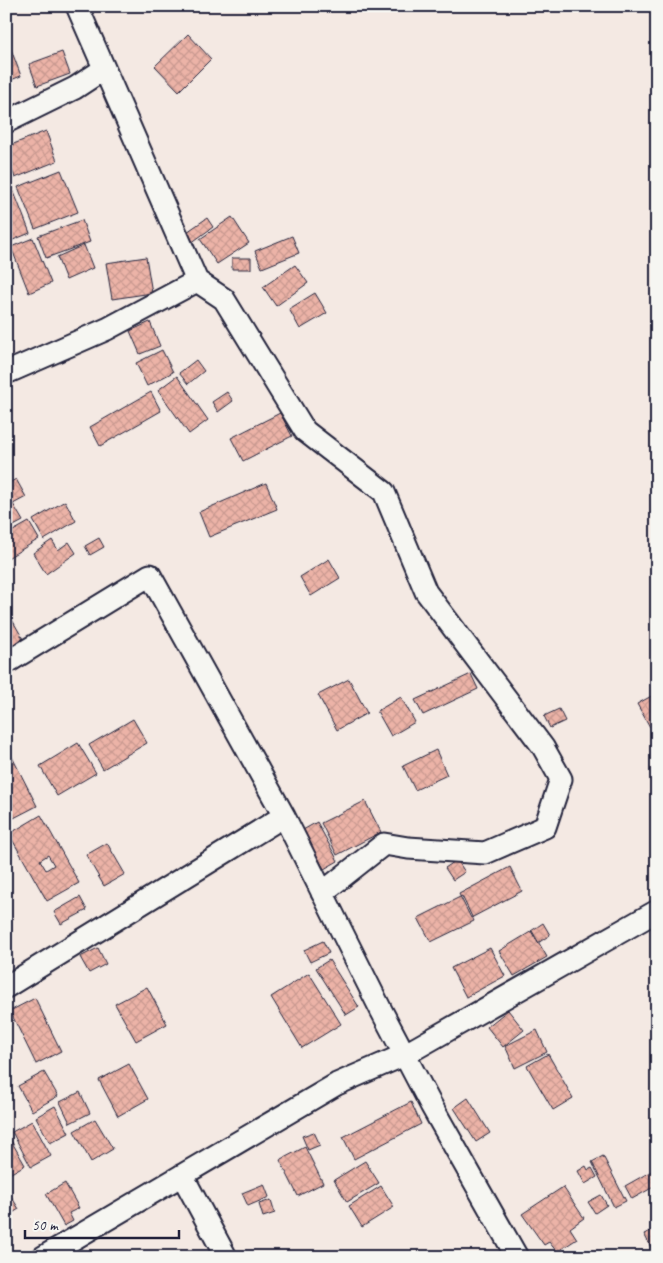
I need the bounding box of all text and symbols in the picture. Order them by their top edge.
scale bar [25,1208,179,1240]
text: 50 m [32,1216,59,1235]

